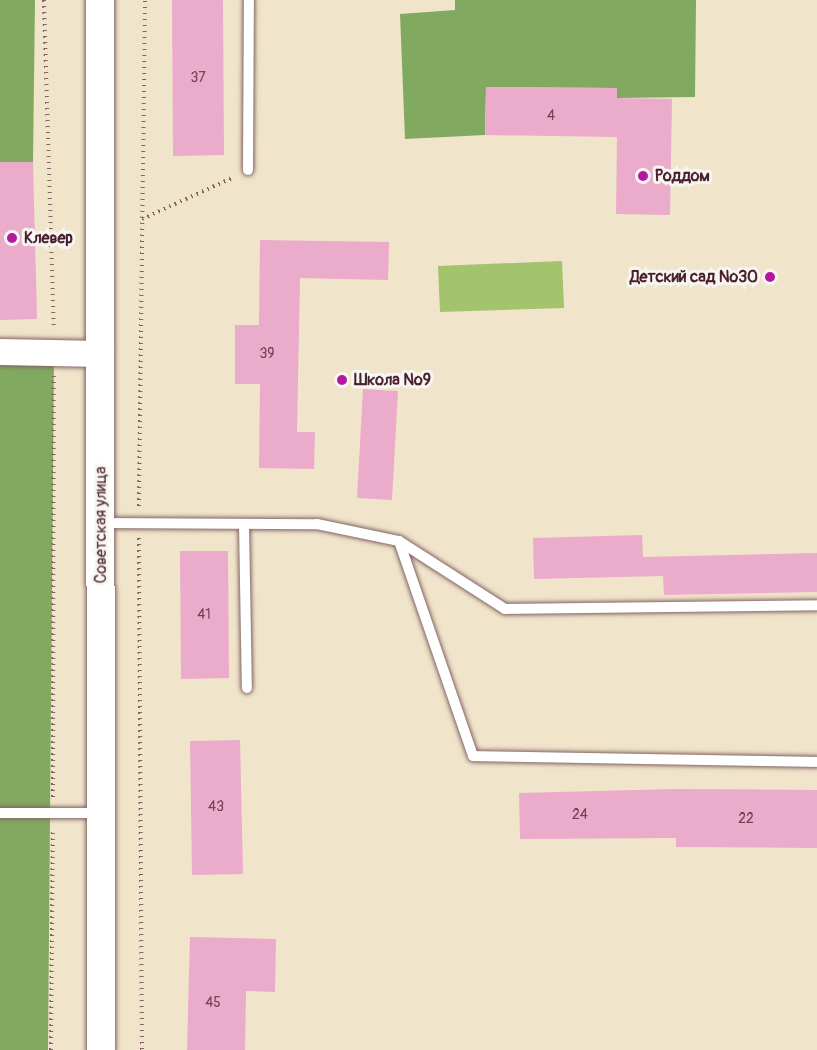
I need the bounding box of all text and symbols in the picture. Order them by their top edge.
house number: 37 [190,70,206,86]
house number: 4 [547,108,555,124]
place label: Роддом [655,166,710,186]
marker: Роддом [636,169,650,183]
place label: Клевер [24,228,73,248]
marker: Клевер [5,231,19,245]
place label: Детский сад №30 [630,267,758,287]
marker: Детский сад №30 [763,270,777,284]
house number: 39 [259,346,275,362]
place label: Школа №9 [354,370,431,390]
marker: Школа №9 [335,373,349,387]
street label: Советская улица [91,467,111,583]
house number: 41 [197,607,211,623]
house number: 43 [208,799,224,815]
house number: 24 [572,807,588,823]
house number: 22 [738,811,754,827]
house number: 45 [205,995,221,1011]

